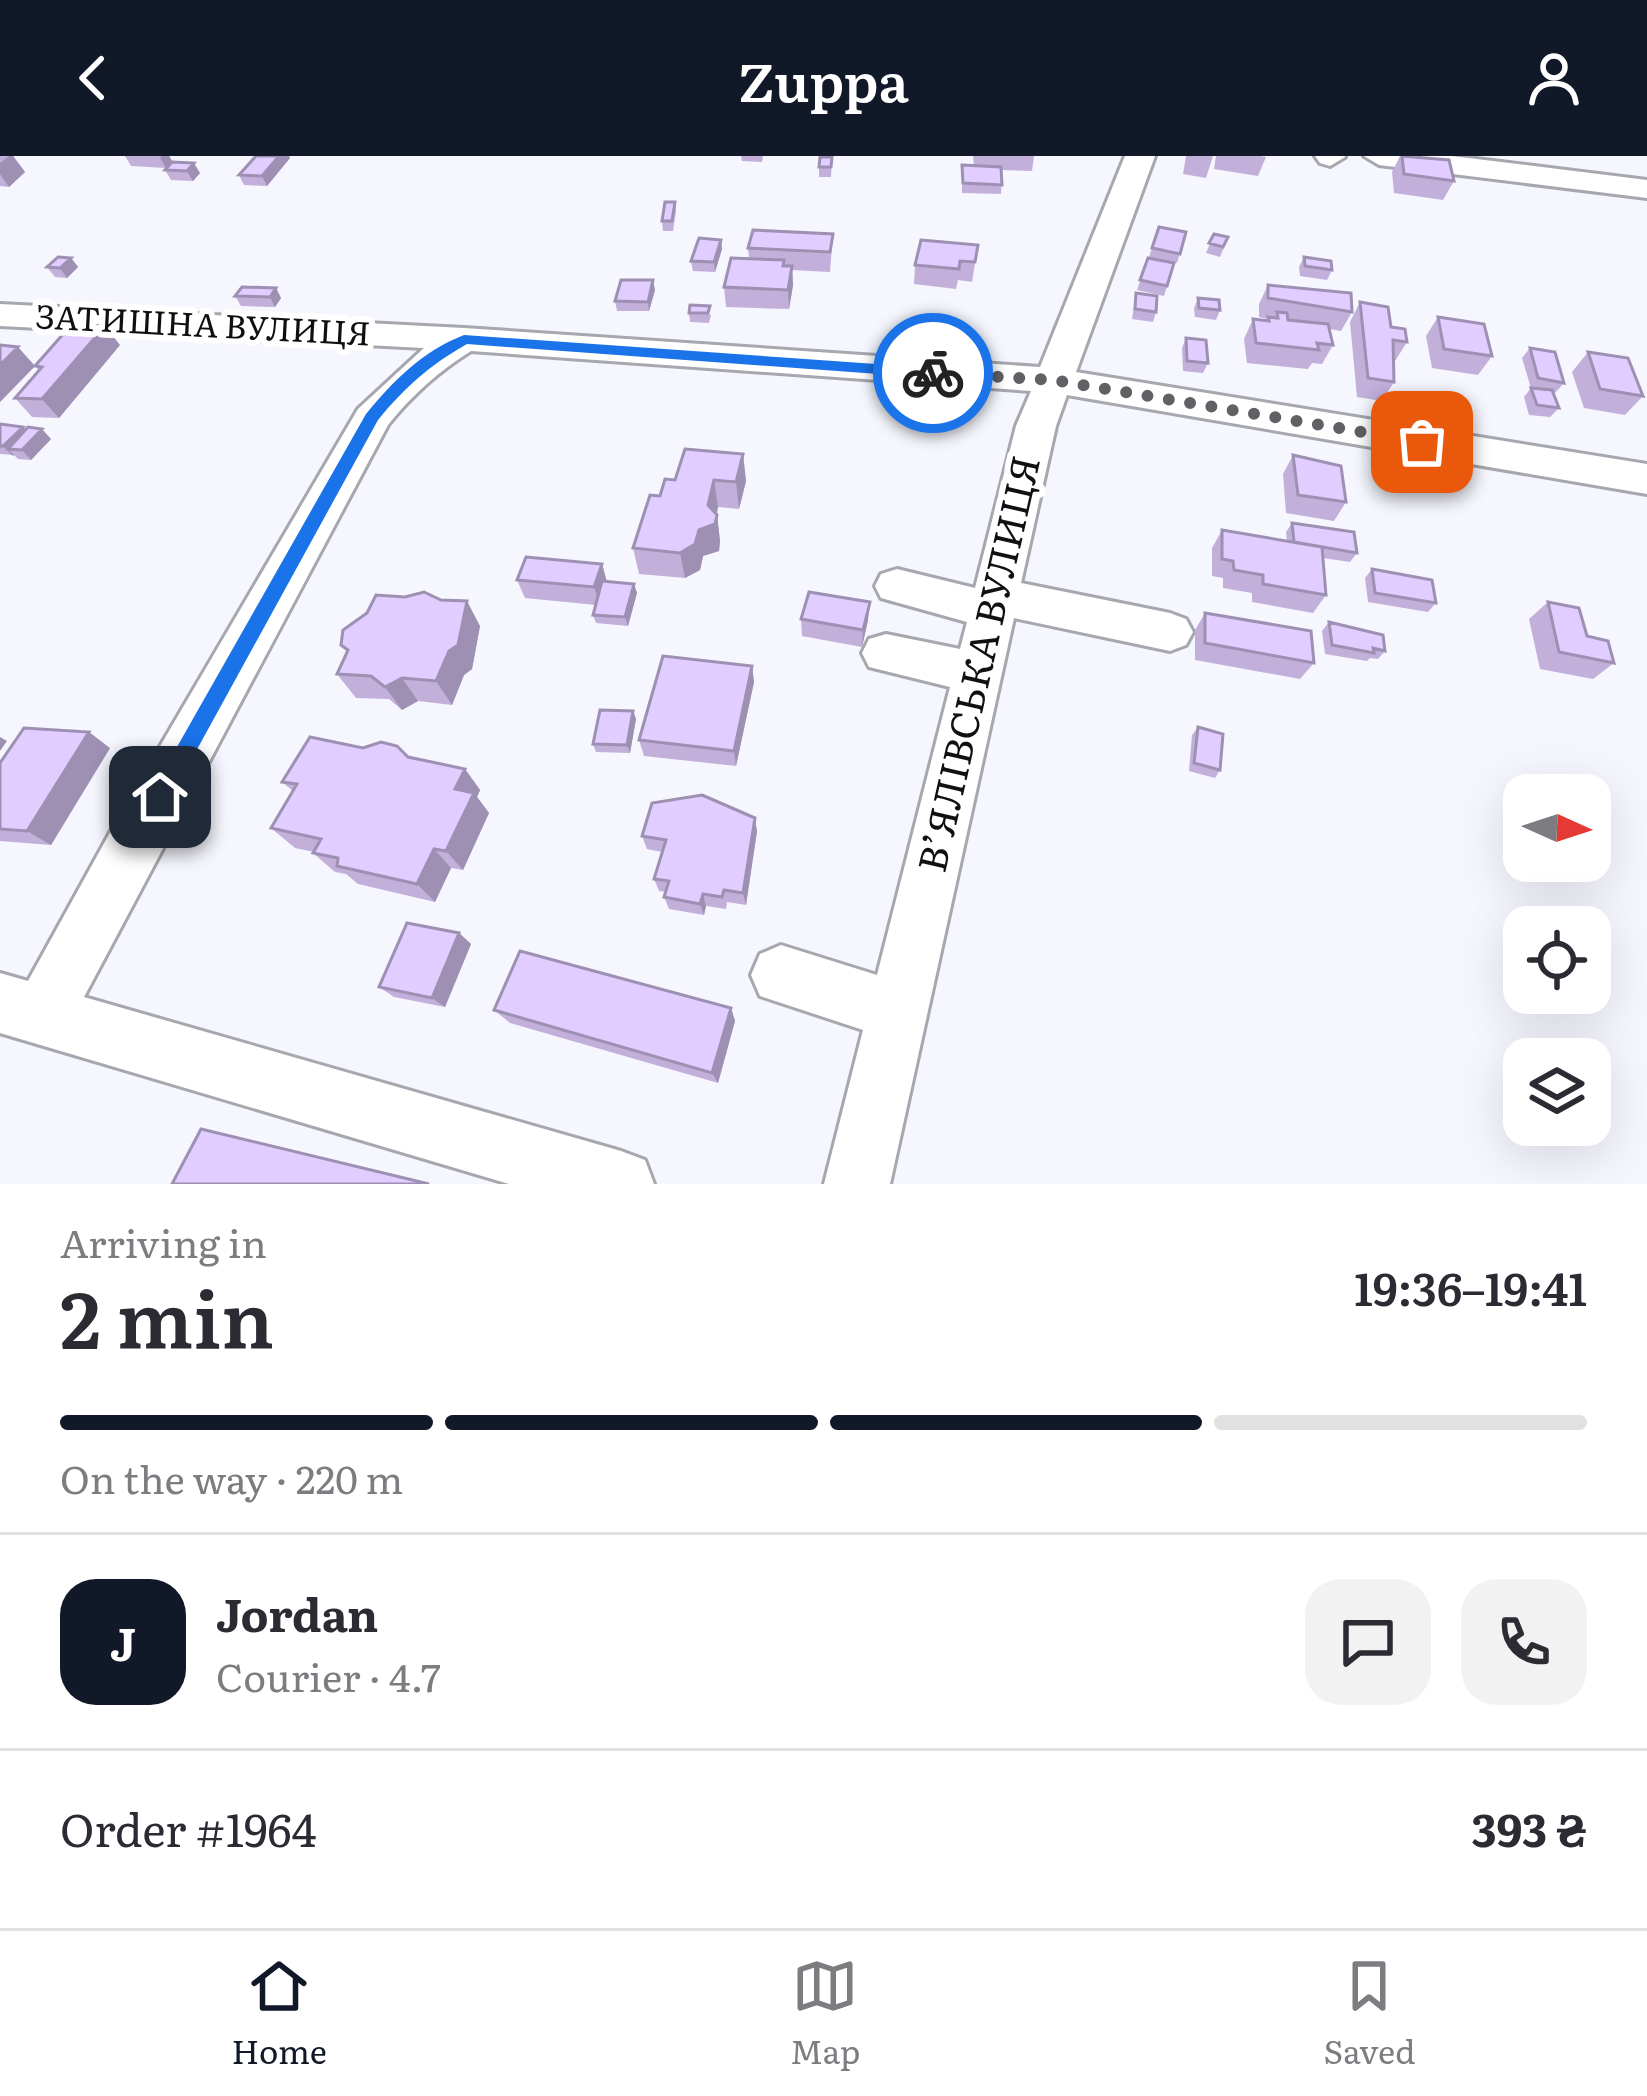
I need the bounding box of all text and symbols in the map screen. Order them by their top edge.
text: Zuppa [738,38,909,119]
icon: back [60,45,126,111]
icon: person [1521,45,1587,111]
street label: ЗАТИШНА ВУЛИЦЯ [35,289,372,356]
courier [873,313,993,433]
icon: bike [900,340,966,406]
pin [1371,391,1473,493]
icon: bag [1389,409,1455,475]
street label: В’ЯЛІВСЬКА ВУЛИЦЯ [900,449,1052,877]
pin [109,746,211,848]
icon: home [127,764,193,830]
north arrow [1503,774,1611,882]
map controls [1503,774,1611,1146]
button: locate [1503,906,1611,1014]
button: layers [1503,1038,1611,1146]
text: Arriving in [60,1212,267,1270]
text: 19:36–19:41 [1354,1253,1587,1320]
text: 2 min [60,1257,274,1373]
text: On the way · 220 m [60,1448,403,1506]
text: Jordan [216,1579,378,1646]
button: chat [1305,1579,1431,1705]
button: phone [1461,1579,1587,1705]
text: J [110,1608,136,1675]
text: Courier · 4.7 [216,1646,441,1704]
text: Order #1964 [60,1794,316,1861]
text: 393 ₴ [1471,1794,1587,1861]
tab: Home [232,1953,327,2074]
tab: Map [790,1953,860,2074]
tab: Saved [1324,1953,1415,2074]

